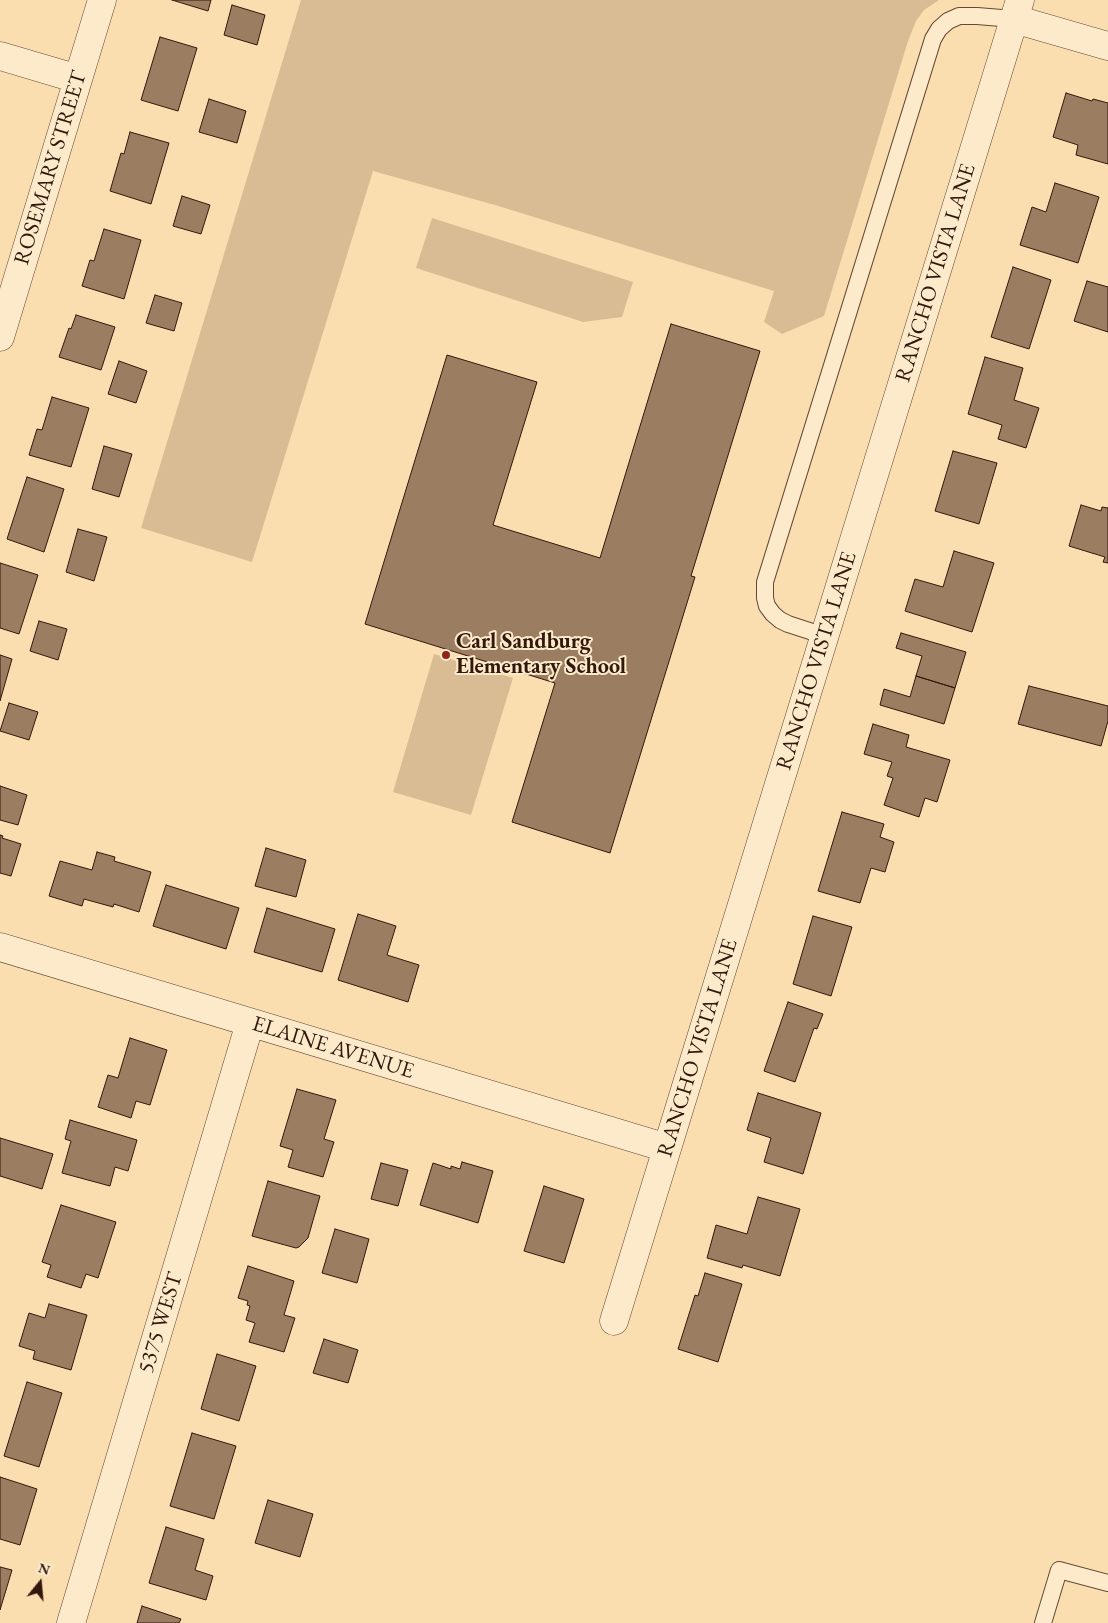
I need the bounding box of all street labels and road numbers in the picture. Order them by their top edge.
street label: ROSEMARY STREET [9,68,93,268]
street label: RANCHO VISTA LANE [890,161,982,385]
street label: RANCHO VISTA LANE [771,549,863,773]
street label: RANCHO VISTA LANE [652,936,744,1160]
street label: ELAINE AVENUE [249,1011,417,1085]
street label: 5375 WEST [133,1269,189,1377]

